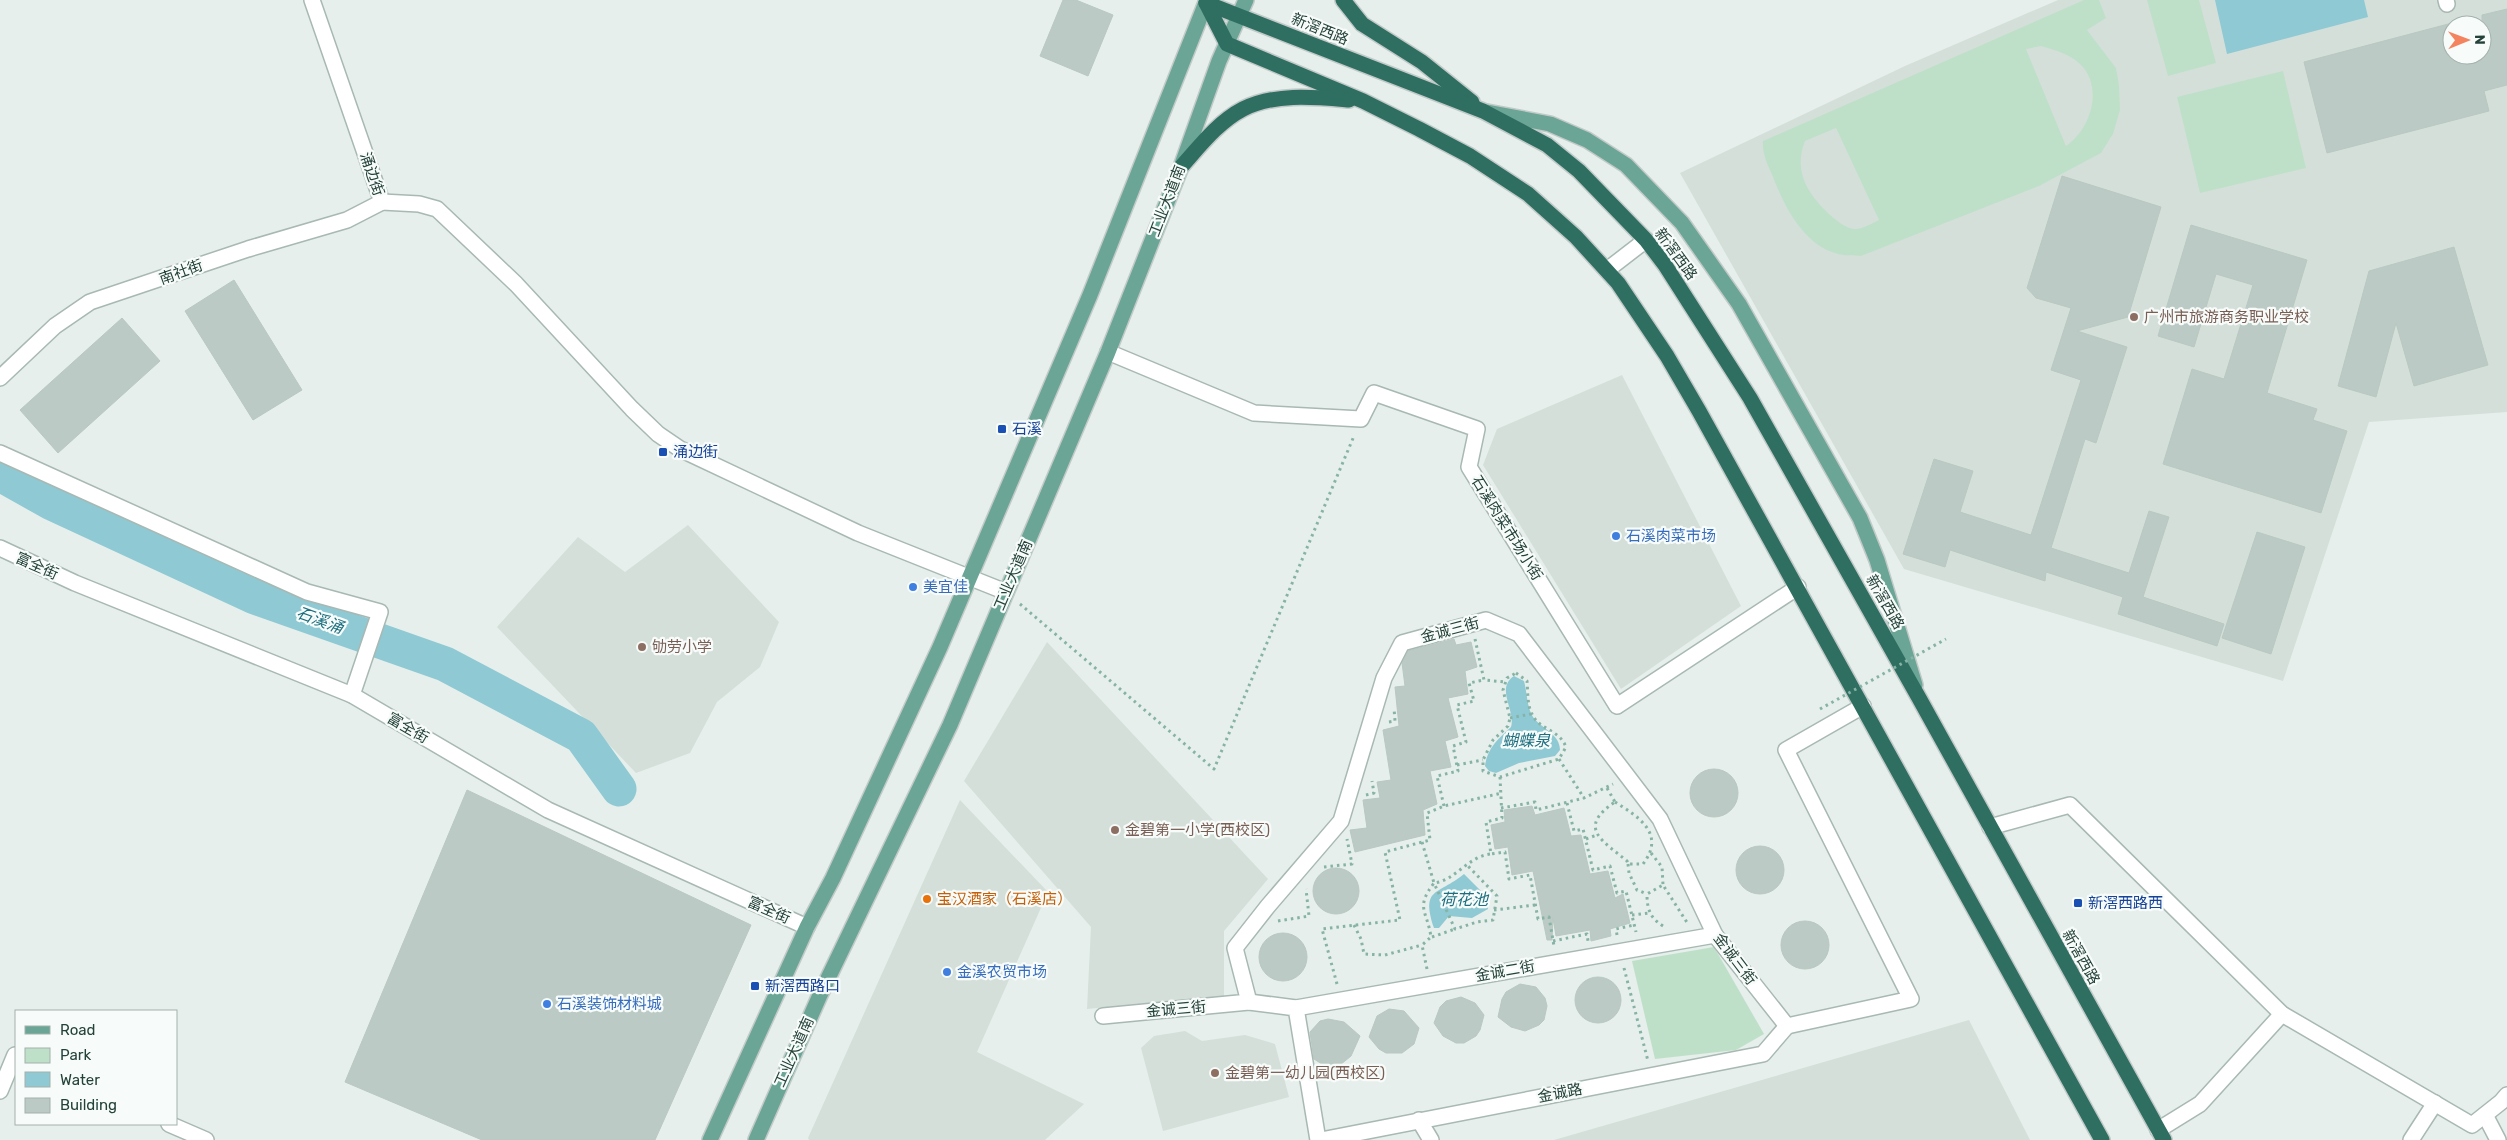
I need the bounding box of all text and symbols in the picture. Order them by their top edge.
street label: 新滘西路 [1289,9,1351,49]
north arrow [2442,15,2492,65]
text: N [2471,35,2488,45]
street label: 涌边街 [356,150,388,198]
street label: 工业大道南 [1145,163,1189,239]
street label: 新滘西路 [1651,224,1701,284]
street label: 南社街 [157,256,205,288]
place label: 广州市旅游商务职业学校 [2144,308,2309,326]
marker: 广州市旅游商务职业学校 [2128,311,2140,323]
place label: 石溪 [1012,420,1042,438]
marker: 石溪 [996,423,1008,435]
place label: 涌边街 [673,443,718,461]
marker: 涌边街 [657,446,669,458]
street label: 石溪肉菜市场小街 [1468,472,1546,584]
place label: 石溪肉菜市场 [1626,527,1716,545]
marker: 石溪肉菜市场 [1610,530,1622,542]
street label: 工业大道南 [990,537,1036,613]
street label: 富全街 [13,549,61,583]
street label: 新滘西路 [1862,572,1908,632]
place label: 美宜佳 [923,578,968,596]
marker: 美宜佳 [907,581,919,593]
water label: 石溪涌 [294,603,348,638]
street label: 金诚三街 [1419,614,1481,646]
place label: 劬劳小学 [652,638,712,656]
marker: 劬劳小学 [636,641,648,653]
street label: 富全街 [384,709,432,747]
water label: 蝴蝶泉 [1502,731,1551,750]
place label: 金碧第一小学(西校区) [1125,821,1270,839]
marker: 金碧第一小学(西校区) [1109,824,1121,836]
place label: 宝汉酒家（石溪店） [937,890,1072,908]
water label: 荷花池 [1440,890,1490,909]
street label: 富全街 [745,893,793,927]
marker: 宝汉酒家（石溪店） [921,893,933,905]
place label: 新滘西路西 [2088,894,2163,912]
marker: 新滘西路西 [2072,897,2084,909]
street label: 新滘西路 [2059,926,2103,988]
street label: 金诚三街 [1710,930,1760,988]
street label: 金诚二街 [1474,957,1536,985]
place label: 金溪农贸市场 [957,963,1047,981]
marker: 金溪农贸市场 [941,966,953,978]
place label: 新滘西路口 [765,977,840,995]
marker: 新滘西路口 [749,980,761,992]
place label: 石溪装饰材料城 [557,995,662,1013]
street label: 金诚三街 [1145,997,1207,1021]
marker: 石溪装饰材料城 [541,998,553,1010]
legend [15,1010,178,1125]
street label: 工业大道南 [771,1014,817,1090]
text: Road [60,1021,96,1039]
text: Park [60,1046,91,1064]
place label: 金碧第一幼儿园(西校区) [1225,1064,1385,1082]
marker: 金碧第一幼儿园(西校区) [1209,1067,1221,1079]
text: Water [60,1071,100,1089]
street label: 金诚路 [1536,1080,1584,1106]
text: Building [60,1096,117,1114]

